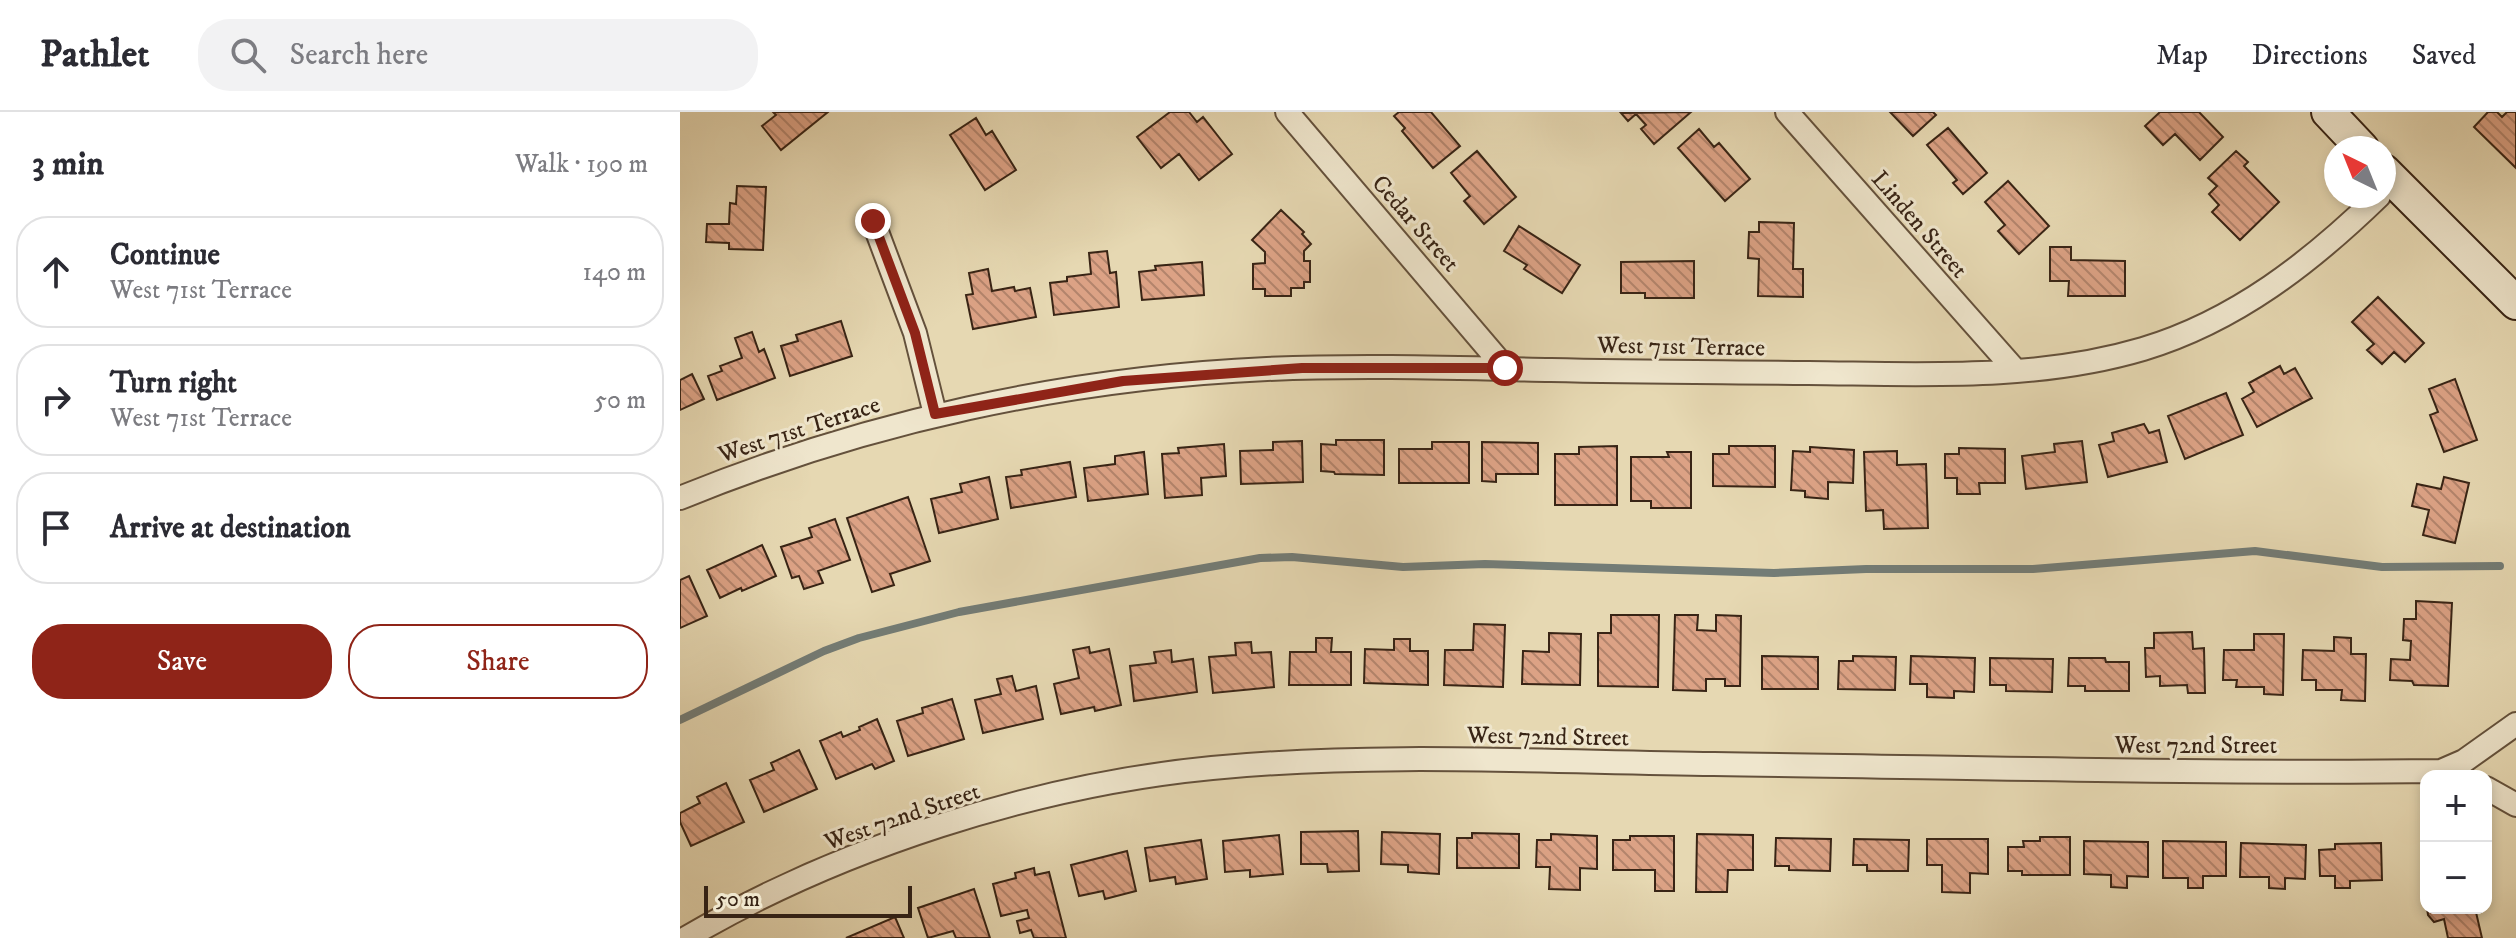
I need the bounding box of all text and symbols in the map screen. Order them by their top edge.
search box [198,19,758,91]
text: Pathlet [40,31,150,79]
icon: search [226,33,270,77]
text: Search here [290,37,428,74]
text: Map [2156,38,2208,73]
text: Directions [2252,38,2368,73]
text: Saved [2412,38,2476,73]
north arrow [2324,136,2396,208]
text: 3 min [32,143,104,185]
text: Walk · 190 m [515,148,648,181]
street label: Linden Street [1865,165,1974,285]
street label: Cedar Street [1365,169,1466,279]
route end [855,203,891,239]
text: Continue [110,237,220,274]
icon: ahead [34,250,78,294]
text: 140 m [582,256,646,289]
text: West 71st Terrace [110,274,292,307]
street label: West 71st Terrace [1596,331,1765,363]
route start [1487,350,1523,386]
text: Turn right [110,365,237,402]
icon: right [34,378,78,422]
text: 50 m [594,384,646,417]
street label: West 71st Terrace [714,390,884,470]
text: West 71st Terrace [110,402,292,435]
icon: arrive [34,506,78,550]
text: Arrive at destination [110,510,351,547]
button: Save [32,624,332,699]
button: Share [348,624,648,699]
street label: West 72nd Street [1466,721,1630,753]
street label: West 72nd Street [2114,731,2278,761]
map controls [2420,770,2492,914]
button: + [2420,770,2492,842]
street label: West 72nd Street [820,776,984,858]
button: − [2420,842,2492,914]
scale bar [704,882,912,918]
text: 50 m [716,886,760,913]

